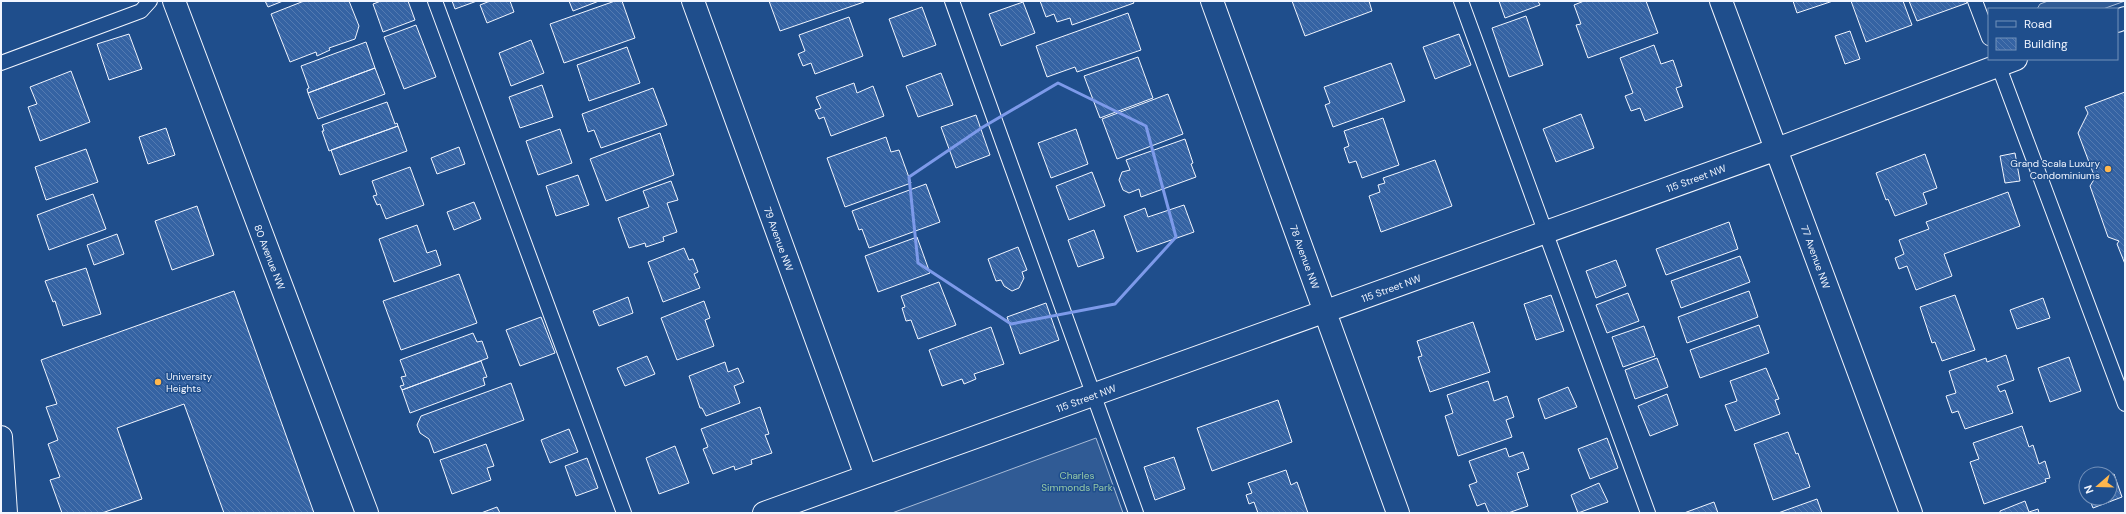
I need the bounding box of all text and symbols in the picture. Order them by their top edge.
legend [1988,8,2118,60]
text: Road [2024,16,2052,32]
text: Building [2024,36,2068,52]
place label: Grand Scala Luxury Condominiums [2010,157,2100,182]
street label: 115 Street NW [1665,162,1728,195]
marker: Grand Scala Luxury Condominiums [2103,164,2113,174]
street label: 79 Avenue NW [761,205,796,273]
street label: 80 Avenue NW [251,223,288,292]
street label: 78 Avenue NW [1287,223,1322,291]
street label: 77 Avenue NW [1798,224,1833,291]
street label: 115 Street NW [1360,272,1423,305]
place label: University Heights [166,370,212,395]
marker: University Heights [153,377,163,387]
street label: 115 Street NW [1055,382,1118,415]
north arrow [2078,466,2118,506]
park label: Charles Simmonds Park [1041,469,1113,494]
text: N [2081,483,2097,496]

